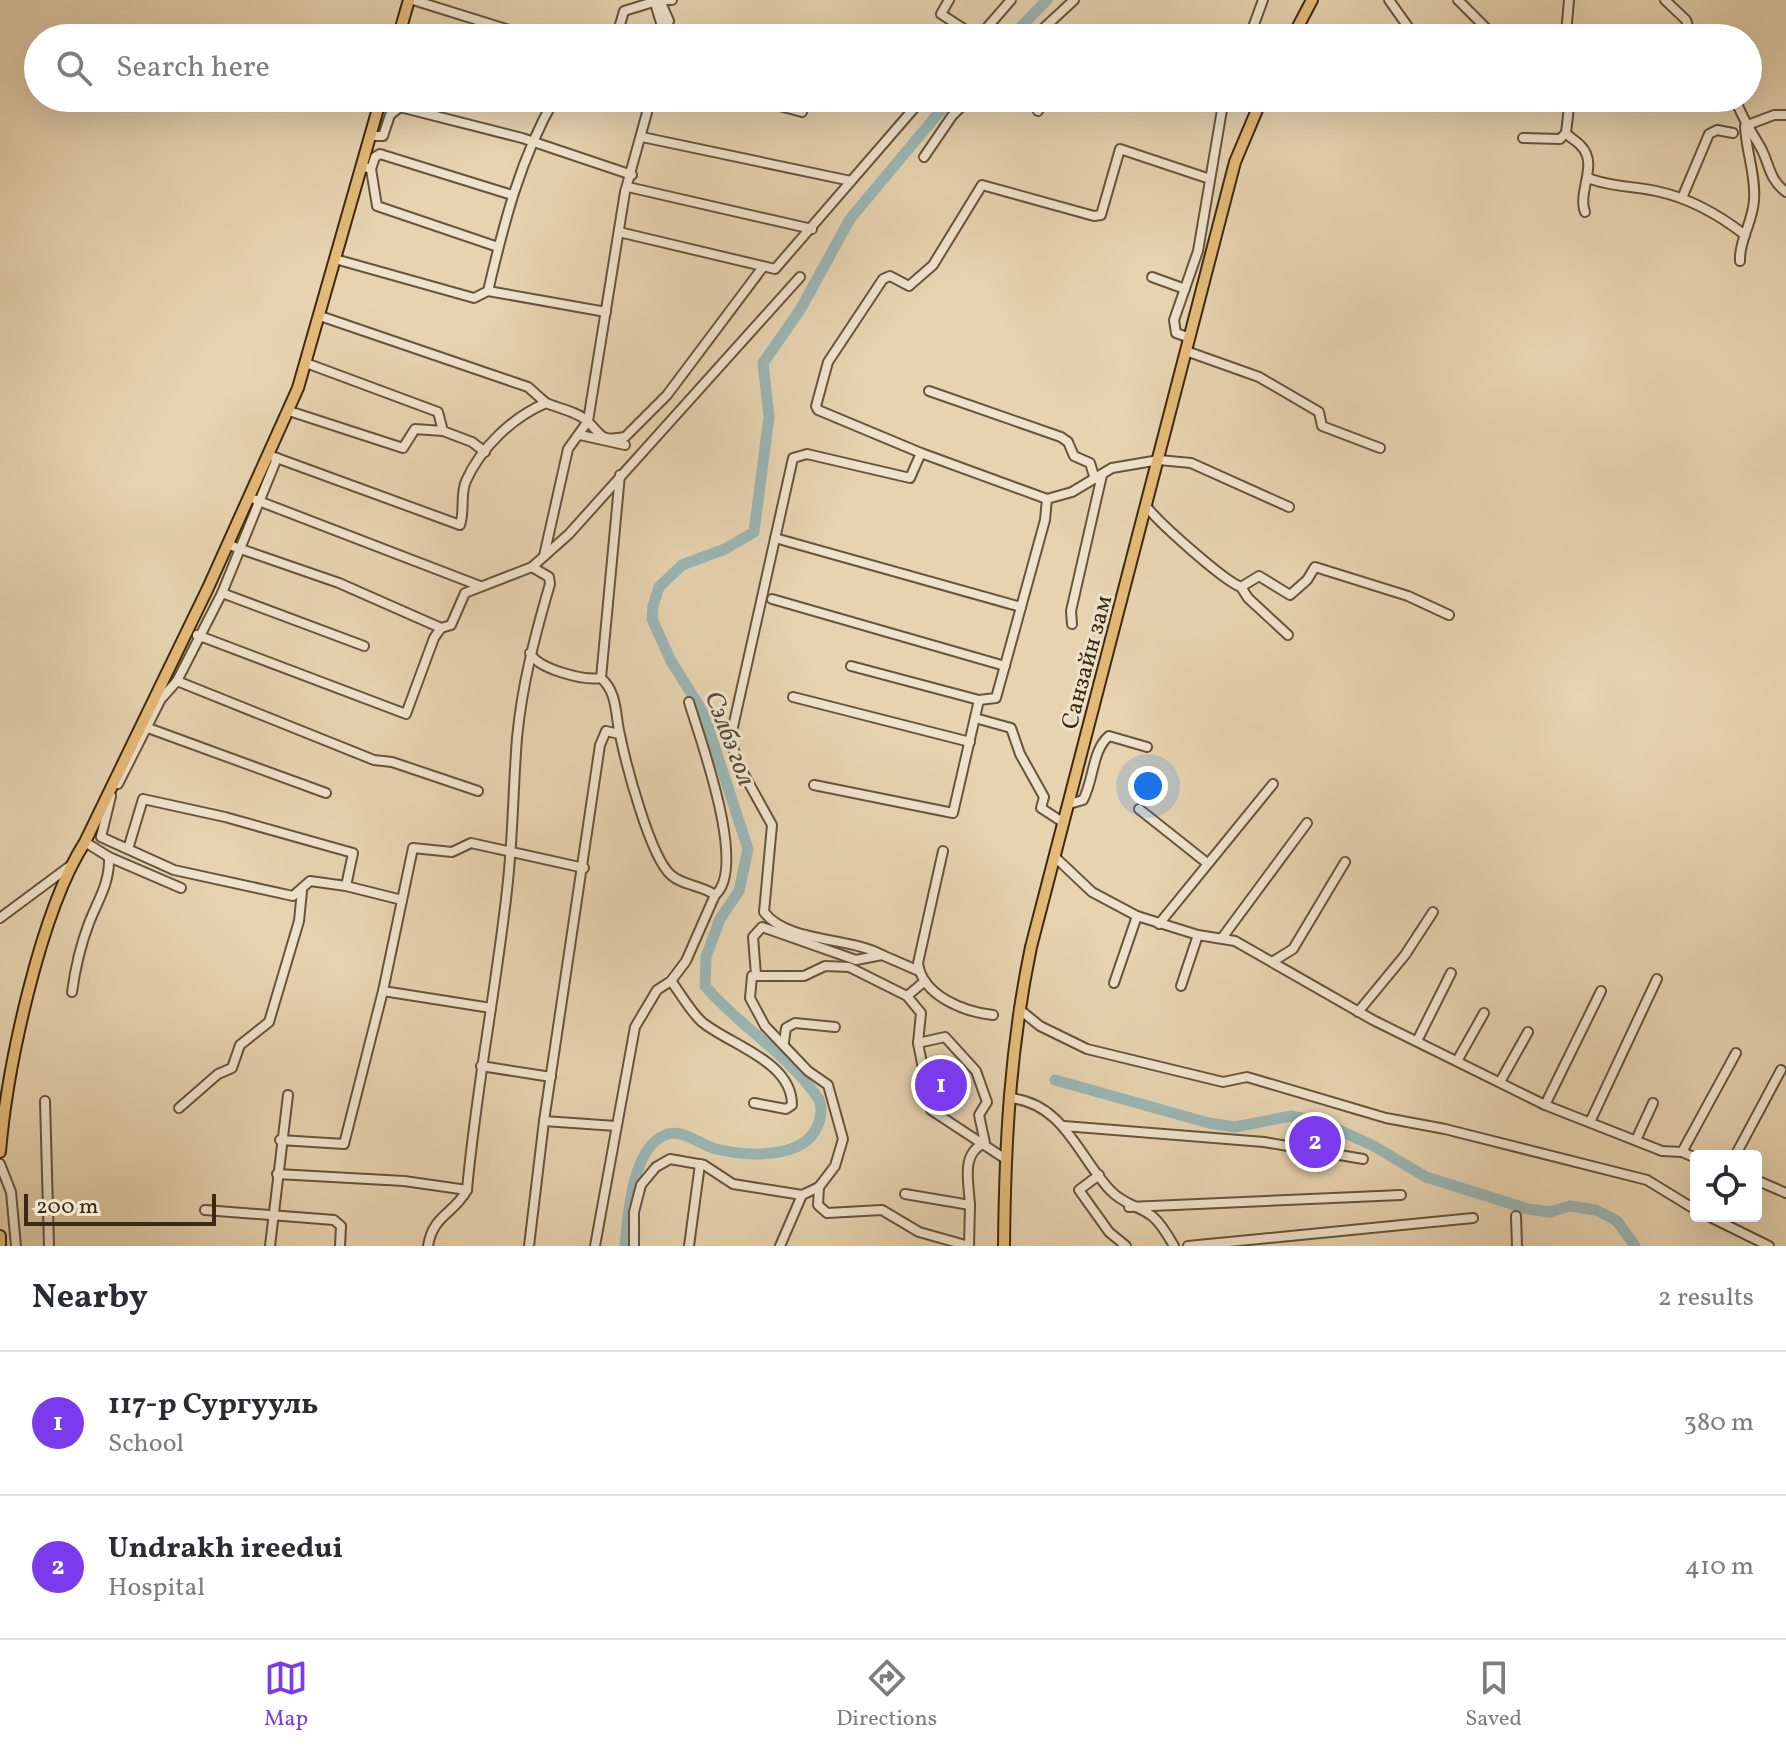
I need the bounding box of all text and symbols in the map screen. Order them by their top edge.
search box [24,24,1762,112]
icon: search [52,46,96,90]
text: Search here [116,47,270,89]
street label: Санзайн зам [1054,592,1122,733]
water label: Сэлбэ гол [695,686,764,791]
your location [1128,766,1168,806]
pin: 1 [915,1055,967,1115]
pin: 2 [1289,1112,1341,1172]
map controls [1690,1150,1762,1222]
button: locate [1690,1150,1762,1222]
scale bar [24,1190,216,1226]
text: 200 m [36,1192,98,1223]
text: Nearby [32,1275,148,1322]
text: 2 results [1658,1280,1754,1316]
text: 117-р Сургууль [108,1384,318,1426]
text: 1 [53,1405,63,1441]
text: 380 m [1684,1405,1754,1441]
text: School [108,1426,184,1462]
text: Undrakh ireedui [108,1528,343,1570]
text: 2 [51,1549,65,1585]
text: 410 m [1685,1549,1754,1585]
text: Hospital [108,1570,205,1606]
tab: Map [264,1656,308,1735]
tab: Directions [836,1656,937,1735]
tab: Saved [1465,1656,1522,1735]

